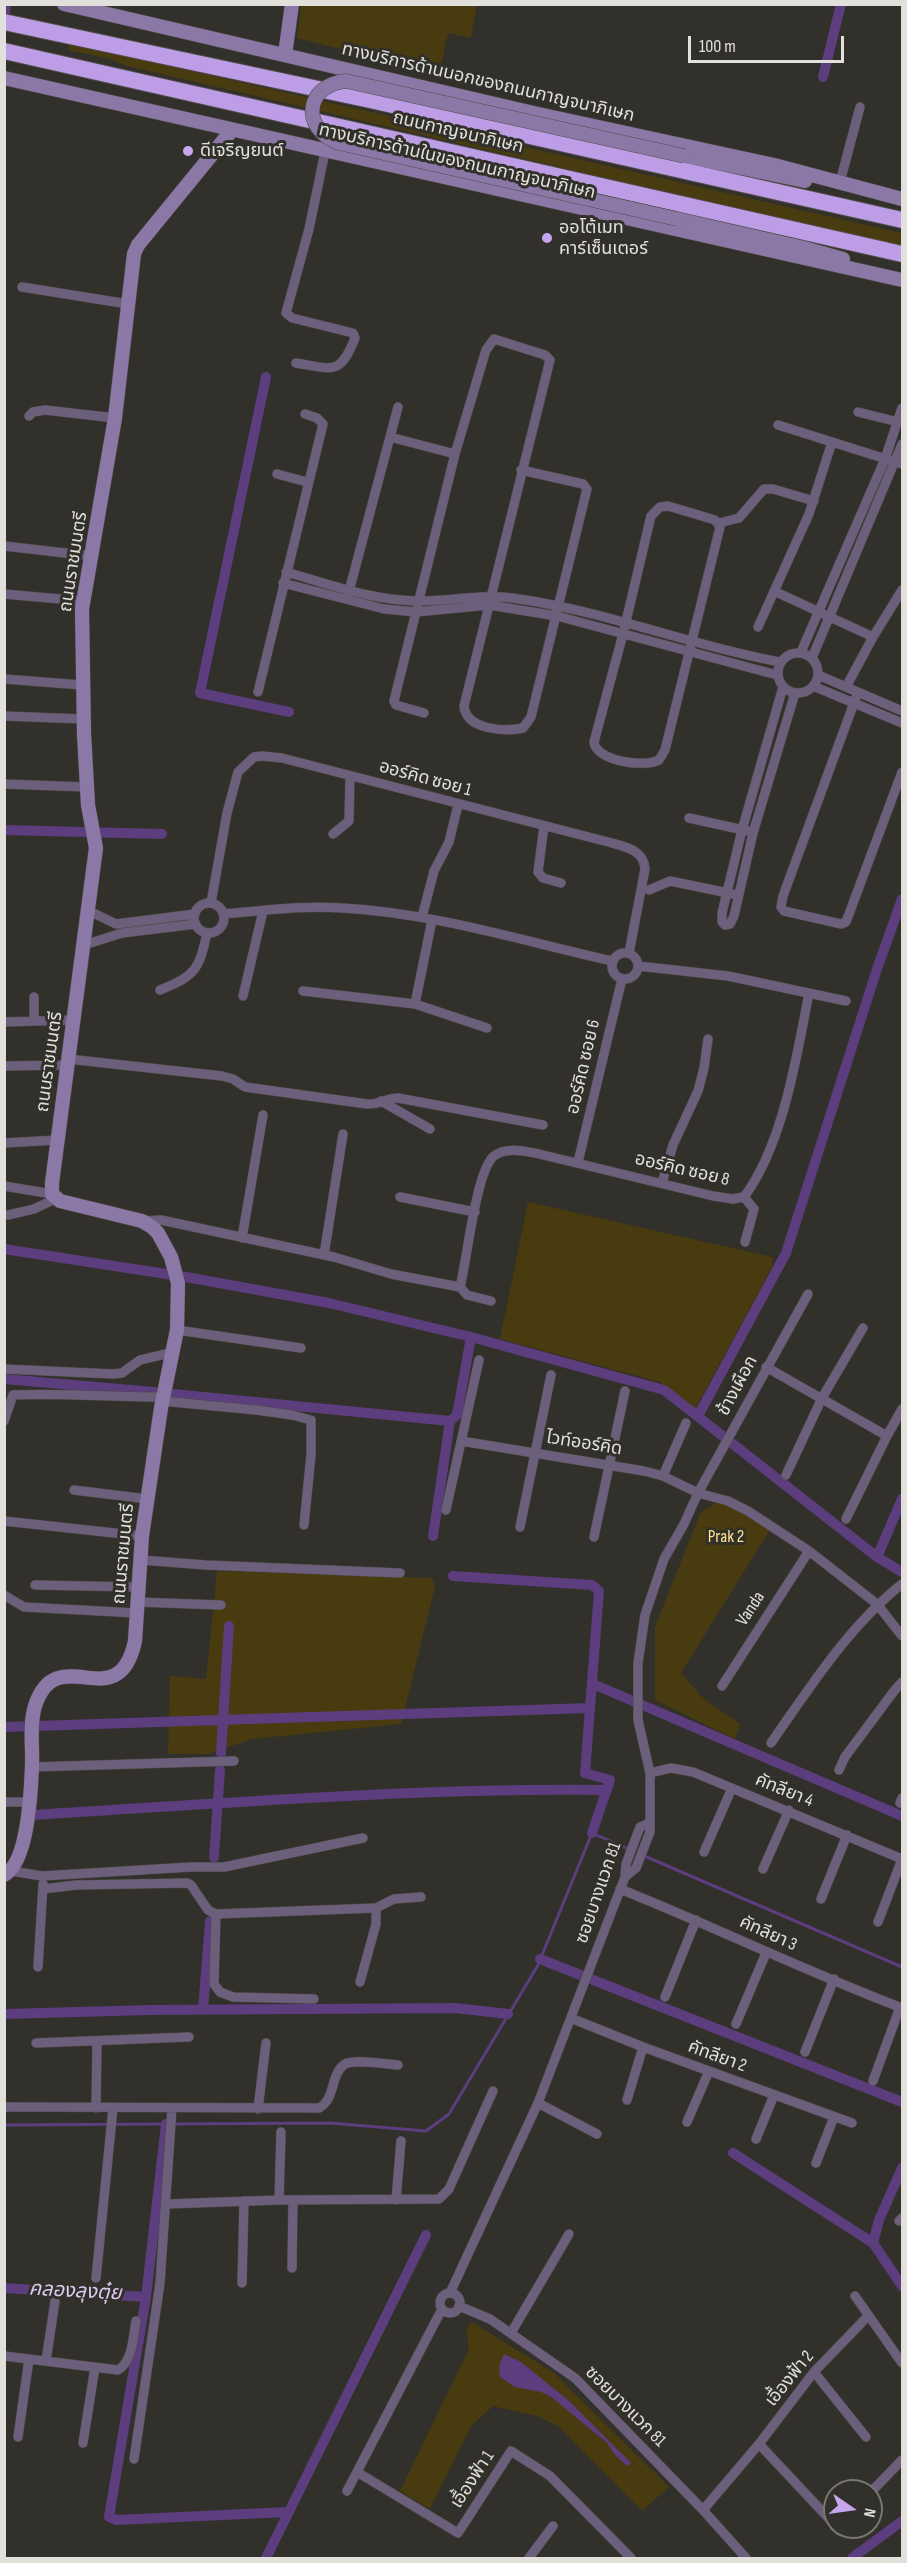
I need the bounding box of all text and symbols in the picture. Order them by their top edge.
scale bar [691,24,847,62]
text: 100 m [699,36,736,57]
street label: ทางบริการด้านนอกของถนนกาญจนาภิเษก [340,39,636,127]
street label: ถนนกาญจนาภิเษก [390,107,526,159]
street label: ทางบริการด้านในของถนนกาญจนาภิเษก [316,120,598,204]
place label: ดีเจริญยนต์ [200,140,284,162]
marker: ดีเจริญยนต์ [181,144,195,158]
place label: ออโต้เมท คาร์เซ็นเตอร์ [559,217,648,260]
marker: ออโต้เมท คาร์เซ็นเตอร์ [540,231,554,245]
street label: ถนนราชมนตรี [55,510,93,614]
street label: ออร์คิด ซอย 1 [376,756,474,802]
street label: ถนนราชมนตรี [32,1010,68,1114]
street label: ออร์คิด ซอย 6 [563,1018,605,1116]
street label: ออร์คิด ซอย 8 [633,1149,731,1191]
street label: ช้างเผือก [713,1352,763,1420]
street label: ไวท์ออร์คิด [544,1427,624,1461]
street label: ถนนราชมนตรี [109,1503,139,1605]
park label: Prak 2 [708,1526,744,1548]
street label: Vanda [732,1588,770,1630]
street label: คัทลียา 4 [752,1770,816,1812]
street label: ซอยบางแวก 81 [572,1840,626,1946]
street label: คัทลียา 3 [736,1912,800,1956]
street label: คัทลียา 2 [685,2036,749,2078]
water label: คลองลุงตุ๋ย [28,2278,122,2306]
street label: เอื้องฟ้า 2 [761,2347,819,2411]
street label: ซอยบางแวก 81 [580,2362,670,2452]
street label: เอื้องฟ้า 1 [446,2447,500,2513]
north arrow [823,2479,883,2539]
text: N [859,2506,879,2519]

